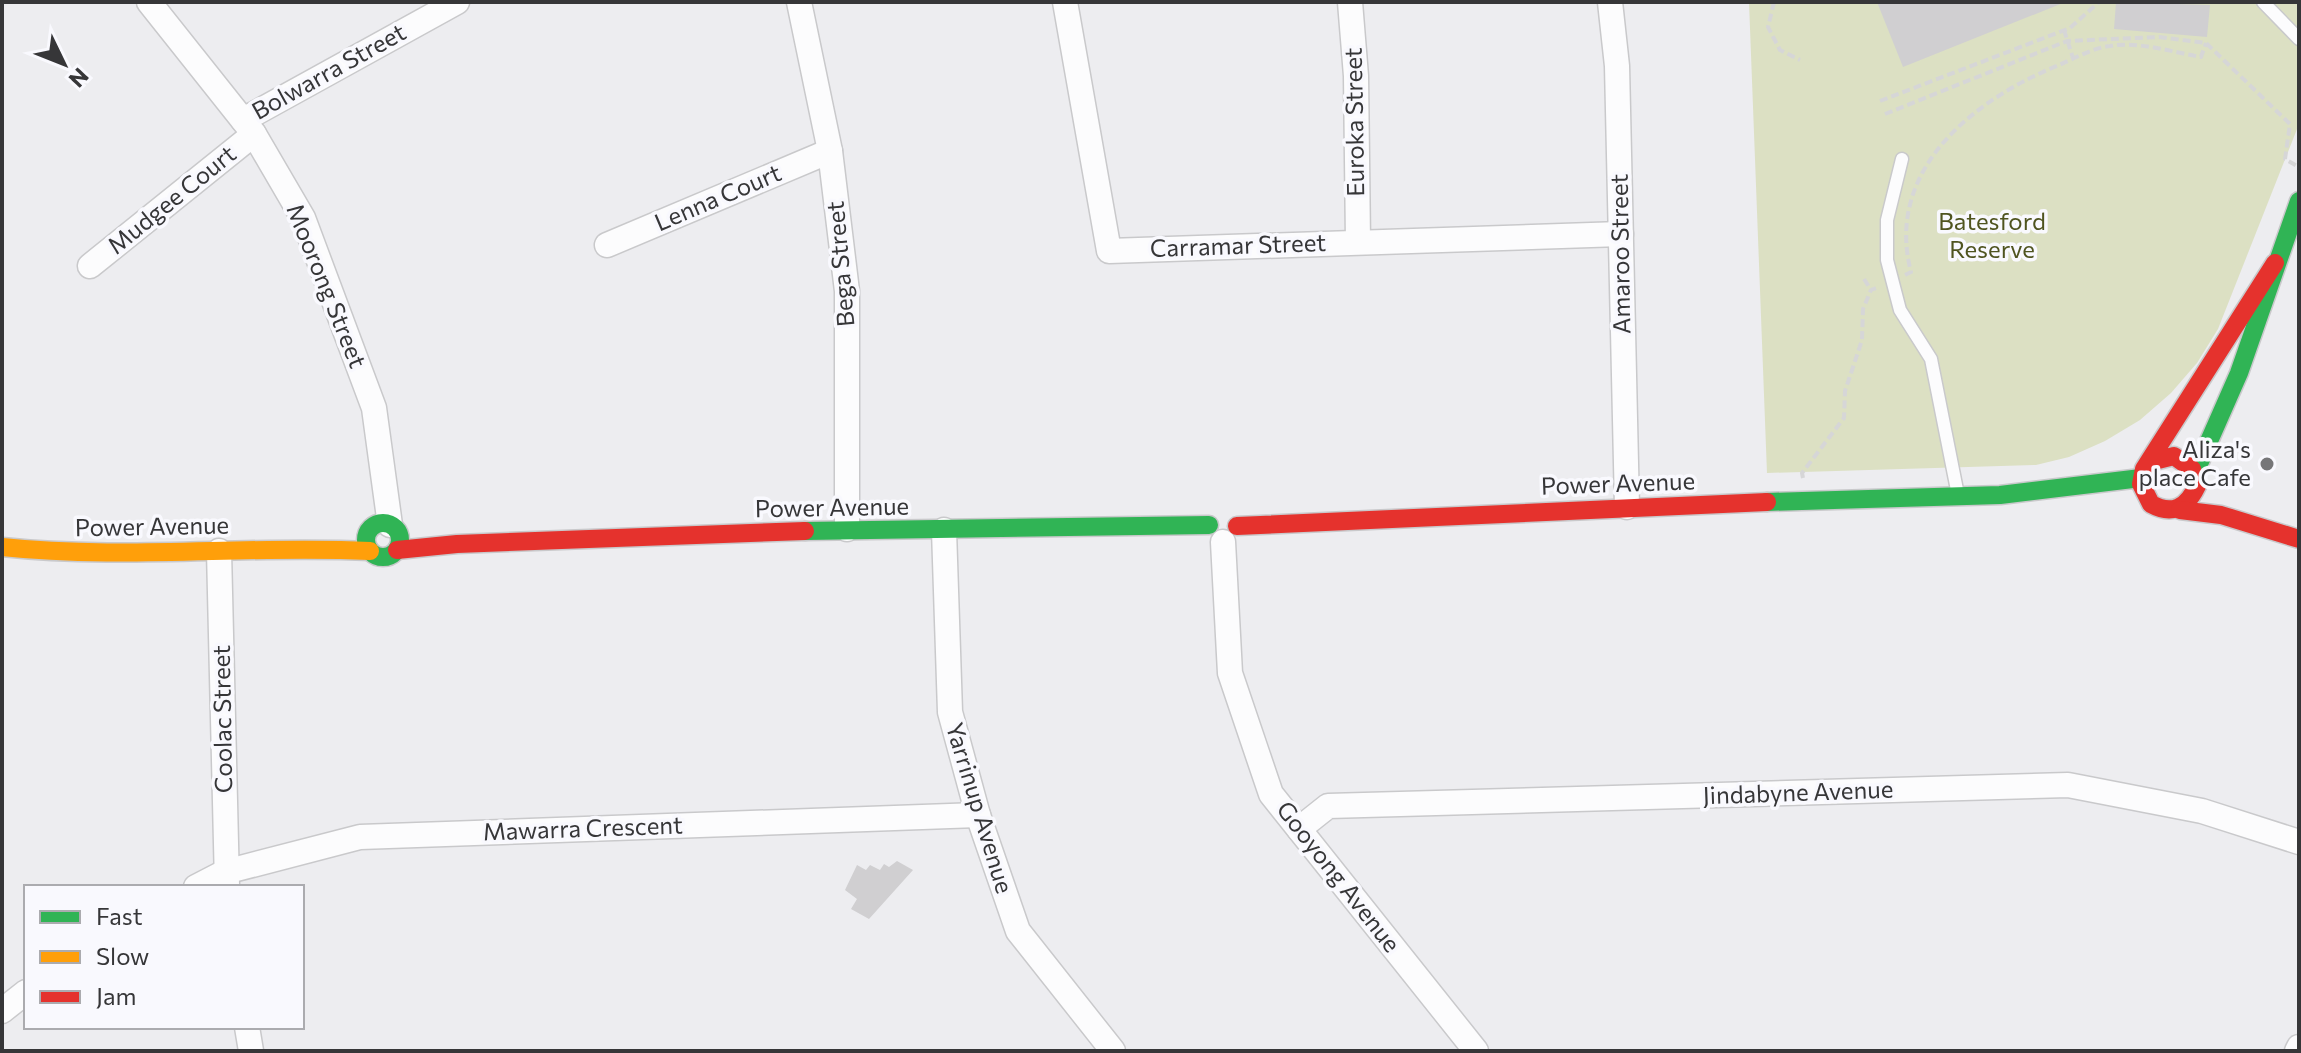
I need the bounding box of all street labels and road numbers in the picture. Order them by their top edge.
street label: Bolwarra Street [246,16,410,125]
street label: Euroka Street [1338,47,1369,197]
street label: Mudgee Court [101,138,241,259]
street label: Lenna Court [650,157,785,236]
street label: Amaroo Street [1604,173,1635,334]
street label: Moorong Street [281,199,374,372]
street label: Bega Street [820,200,859,328]
street label: Carramar Street [1149,227,1327,262]
street label: Power Avenue [1540,465,1696,500]
street label: Power Avenue [755,491,909,522]
street label: Power Avenue [75,510,229,541]
street label: Coolac Street [206,645,237,793]
street label: Yarrinup Avenue [941,719,1020,896]
street label: Jindabyne Avenue [1702,774,1894,809]
street label: Gooyong Avenue [1271,795,1407,957]
street label: Mawarra Crescent [483,810,684,845]

